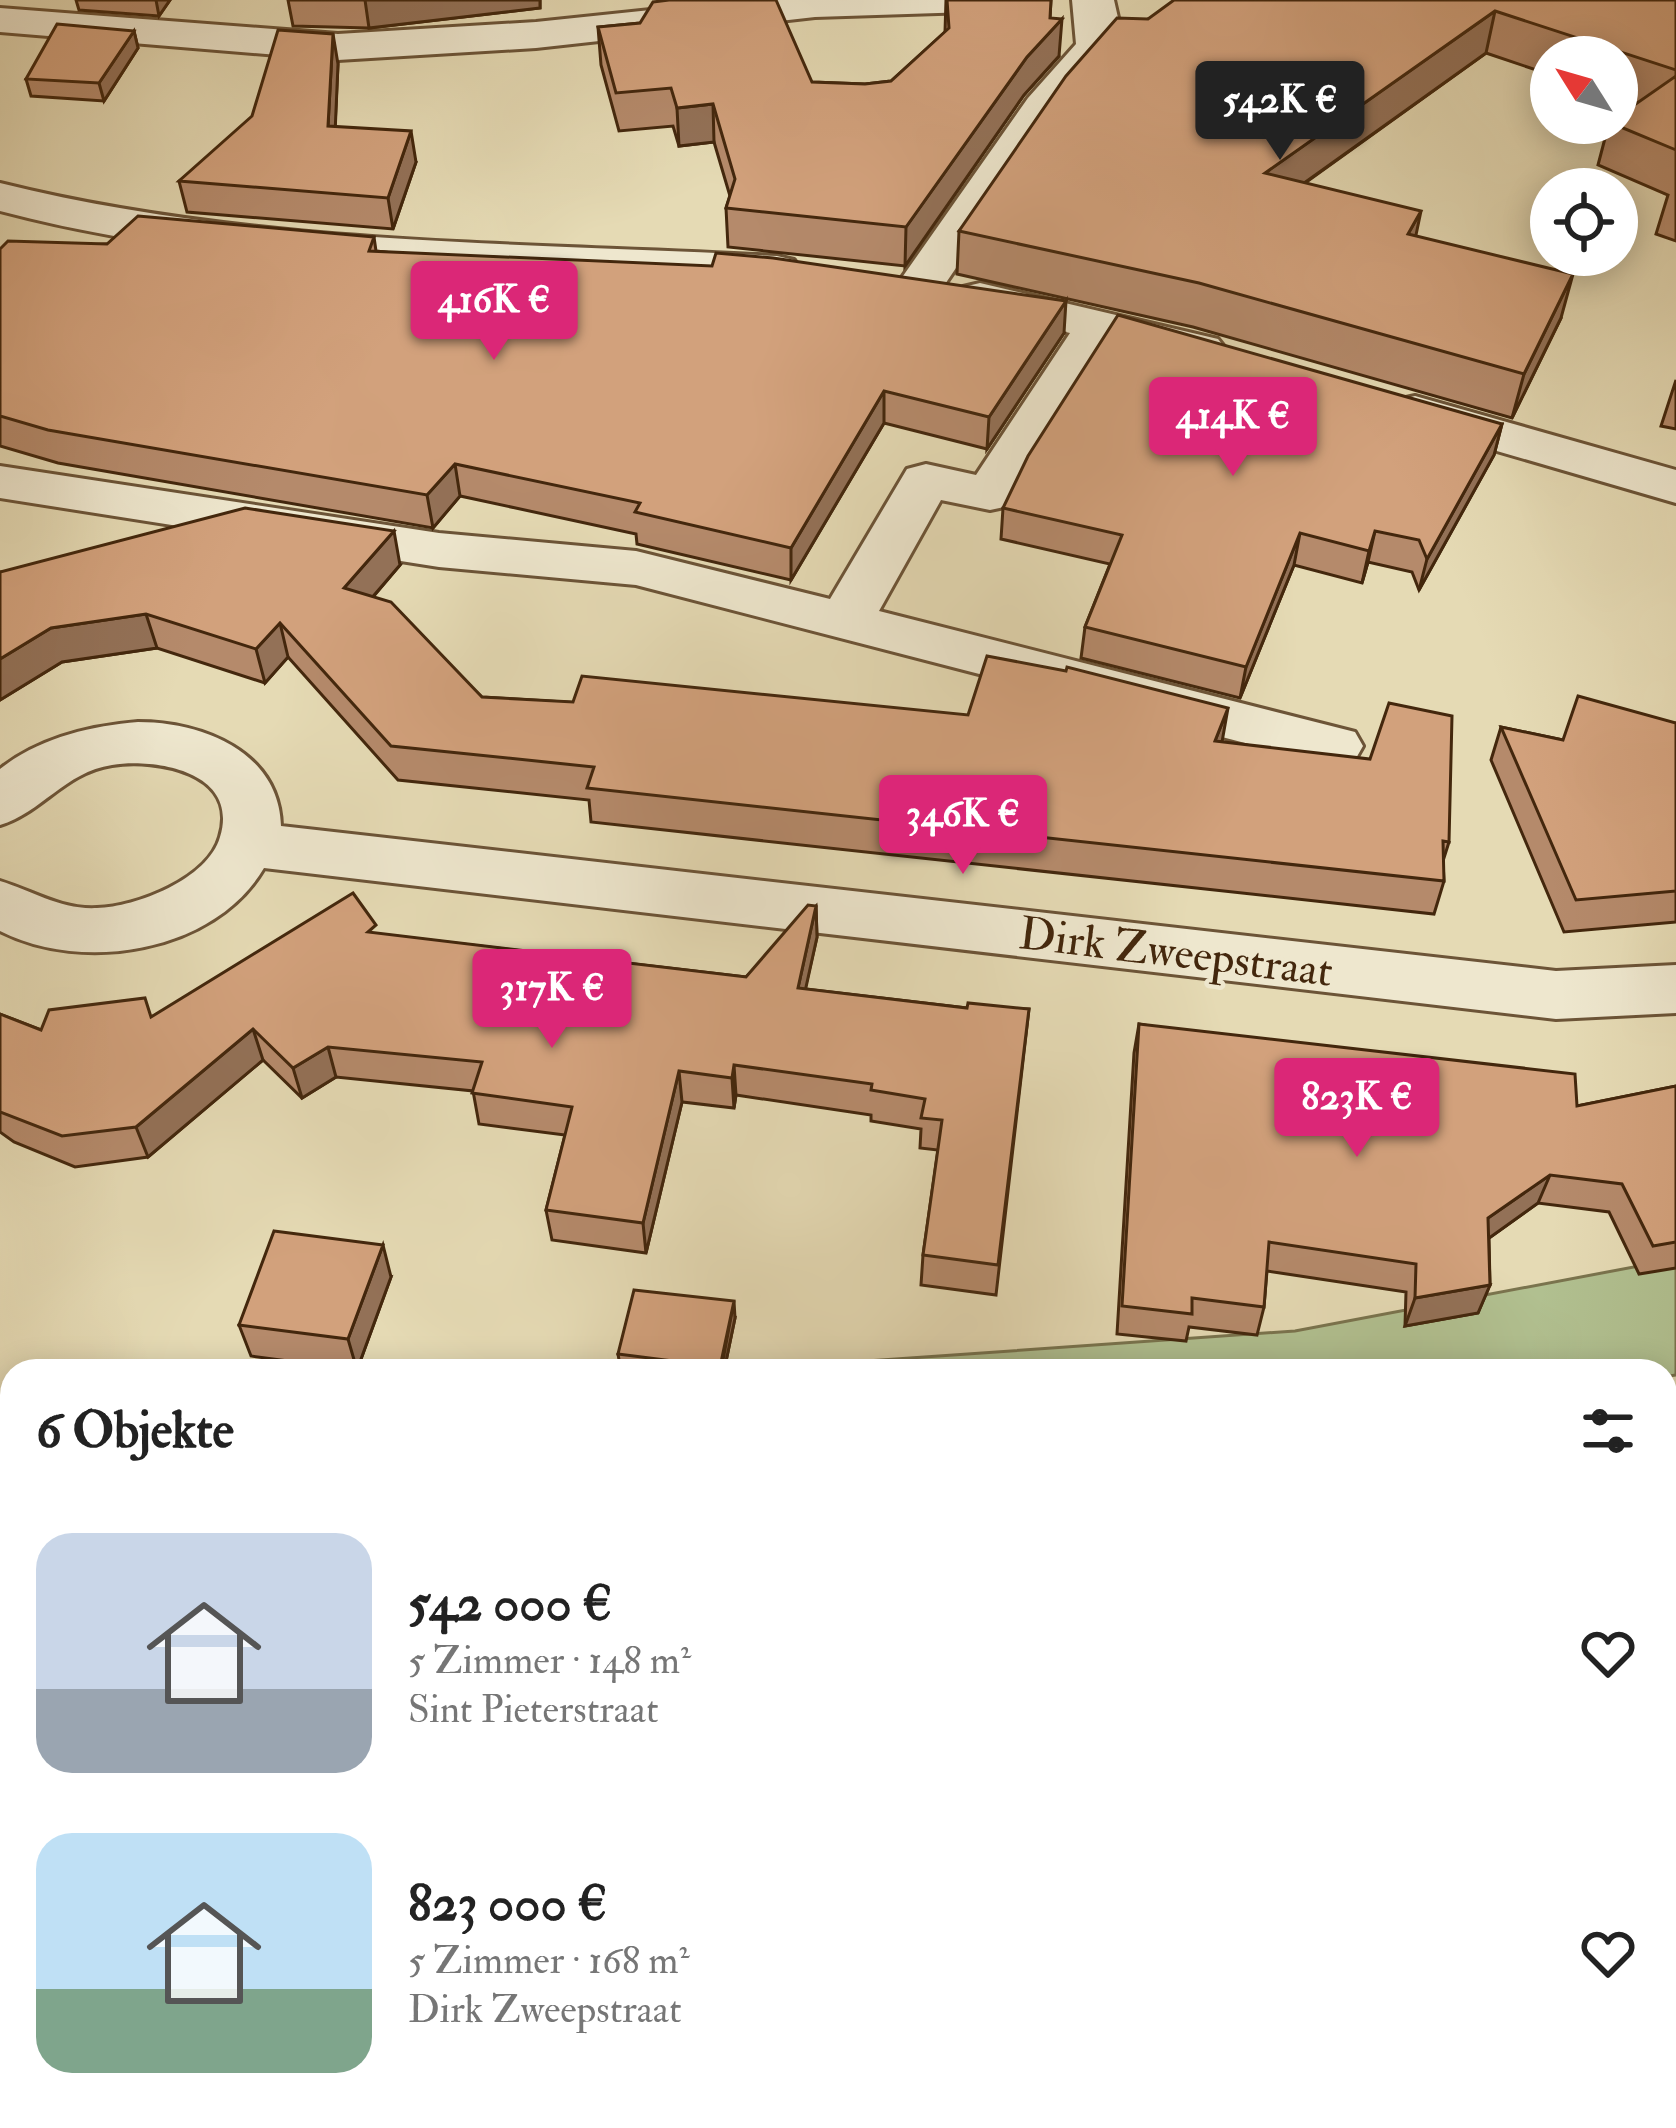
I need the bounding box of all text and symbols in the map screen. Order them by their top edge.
north arrow [1530,36,1638,144]
map controls [1530,36,1638,276]
pin: 542K € [1182,61,1378,163]
text: 542K € [1222,75,1338,124]
button: locate [1530,168,1638,276]
pin: 416K € [396,261,592,363]
text: 416K € [438,275,550,324]
pin: 414K € [1135,377,1331,479]
text: 414K € [1176,391,1290,440]
pin: 346K € [865,775,1061,877]
text: 346K € [906,789,1020,838]
street label: Dirk Zweepstraat [1016,906,1336,1000]
pin: 317K € [454,949,650,1051]
text: 317K € [499,963,605,1012]
pin: 823K € [1259,1058,1455,1160]
text: 823K € [1301,1072,1413,1121]
icon: filters [1575,1398,1641,1464]
text: 6 Objekte [36,1399,234,1463]
text: 542 000 € [408,1572,612,1636]
icon: home [132,1581,276,1725]
icon: heart [1575,1620,1641,1686]
text: 5 Zimmer · 148 m² [408,1636,691,1685]
text: Sint Pieterstraat [408,1685,659,1734]
text: 823 000 € [408,1872,607,1936]
icon: home [132,1881,276,2025]
icon: heart [1575,1920,1641,1986]
text: 5 Zimmer · 168 m² [408,1936,689,1985]
text: Dirk Zweepstraat [408,1985,682,2034]

